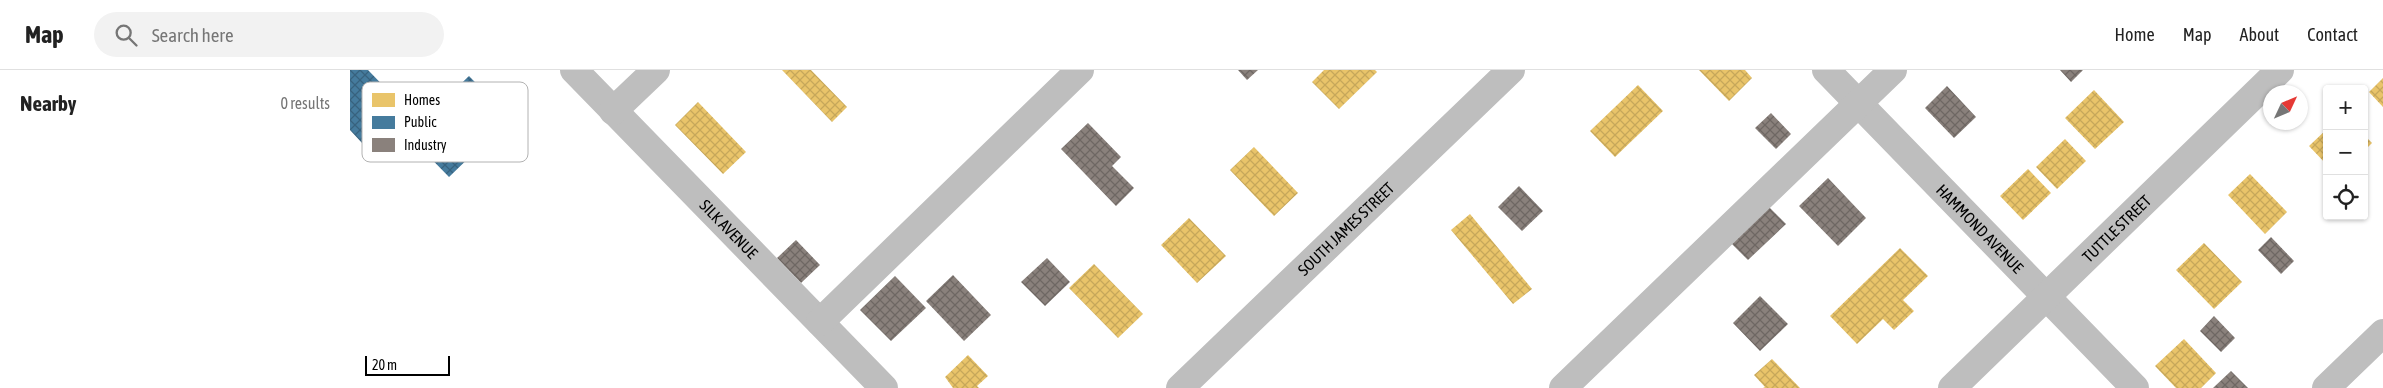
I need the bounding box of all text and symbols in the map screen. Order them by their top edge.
search box [94,12,444,57]
text: Map [25,21,64,48]
icon: search [112,21,140,49]
text: Search here [152,24,234,46]
text: Home [2115,24,2155,45]
text: Map [2183,24,2212,45]
text: About [2240,24,2279,45]
text: Contact [2307,24,2358,45]
legend [362,82,528,162]
north arrow [2263,85,2308,130]
map controls [2323,85,2368,220]
button: + [2323,85,2368,130]
text: Nearby [20,91,76,115]
text: Homes [404,92,440,108]
text: 0 results [280,94,330,112]
text: Public [404,114,437,130]
button: − [2323,130,2368,175]
text: Industry [404,137,447,153]
button: locate [2323,175,2368,220]
street label: SOUTH JAMES STREET [1294,179,1398,279]
street label: HAMMOND AVENUE [1933,180,2027,277]
street label: TUTTLE STREET [2078,191,2154,266]
street label: SILK AVENUE [696,196,762,262]
scale bar [365,353,450,376]
text: 20 m [372,357,397,373]

